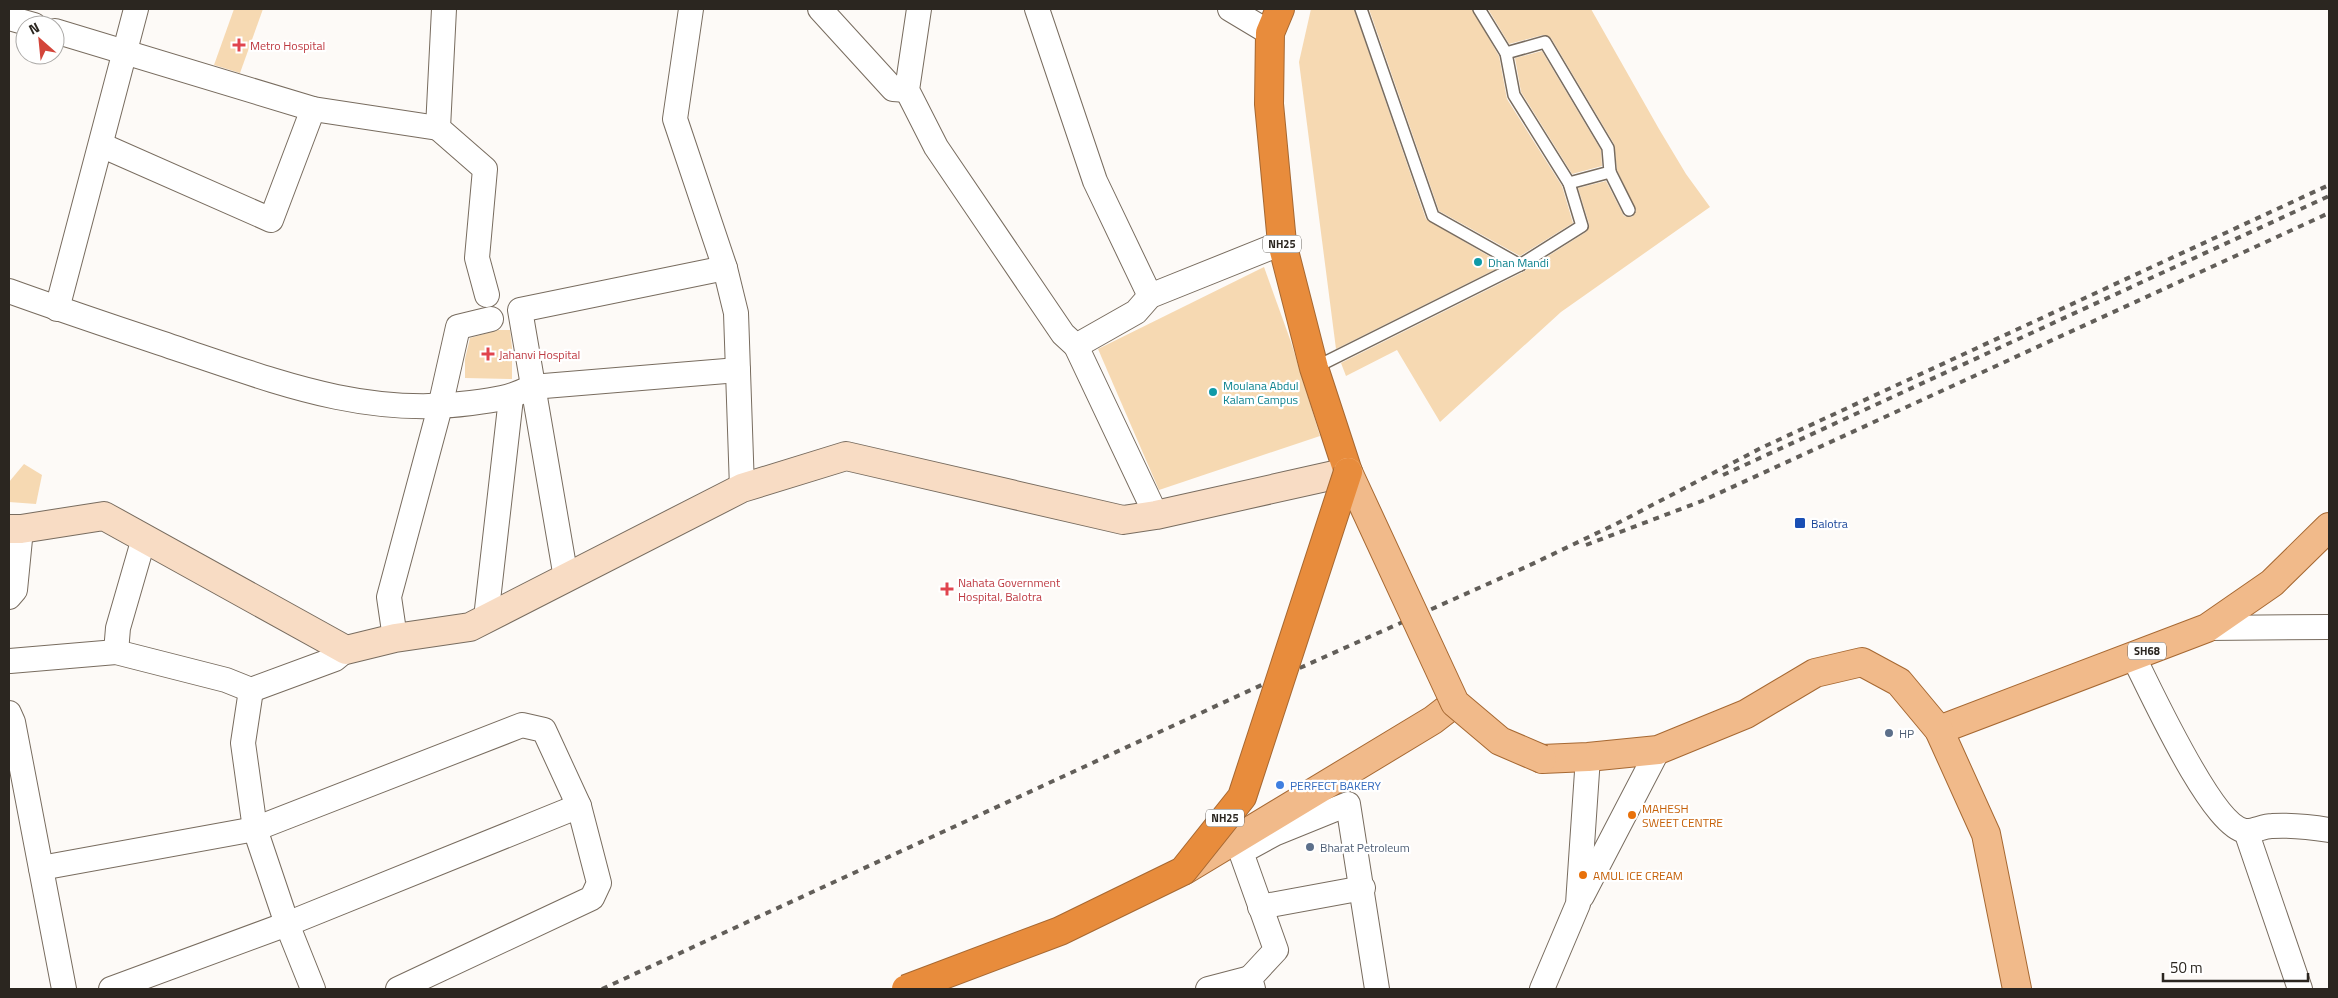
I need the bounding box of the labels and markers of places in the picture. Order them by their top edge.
place label: Metro Hospital [250,36,325,55]
marker: Metro Hospital [232,38,246,52]
place label: Dhan Mandi [1488,253,1549,272]
marker: Dhan Mandi [1472,256,1484,268]
place label: Jahanvi Hospital [499,345,580,364]
marker: Jahanvi Hospital [481,347,495,361]
place label: Moulana Abdul Kalam Campus [1223,376,1299,409]
marker: Moulana Abdul Kalam Campus [1207,386,1219,398]
place label: Balotra [1811,514,1848,533]
marker: Balotra [1793,516,1807,530]
place label: Nahata Government Hospital, Balotra [958,573,1061,606]
marker: Nahata Government Hospital, Balotra [940,582,954,596]
place label: HP [1899,724,1914,743]
marker: HP [1883,727,1895,739]
place label: PERFECT BAKERY [1290,776,1382,795]
marker: PERFECT BAKERY [1274,779,1286,791]
place label: MAHESH SWEET CENTRE [1642,799,1723,832]
marker: MAHESH SWEET CENTRE [1626,809,1638,821]
place label: Bharat Petroleum [1320,838,1410,857]
marker: Bharat Petroleum [1304,841,1316,853]
place label: AMUL ICE CREAM [1593,866,1683,885]
marker: AMUL ICE CREAM [1577,869,1589,881]

